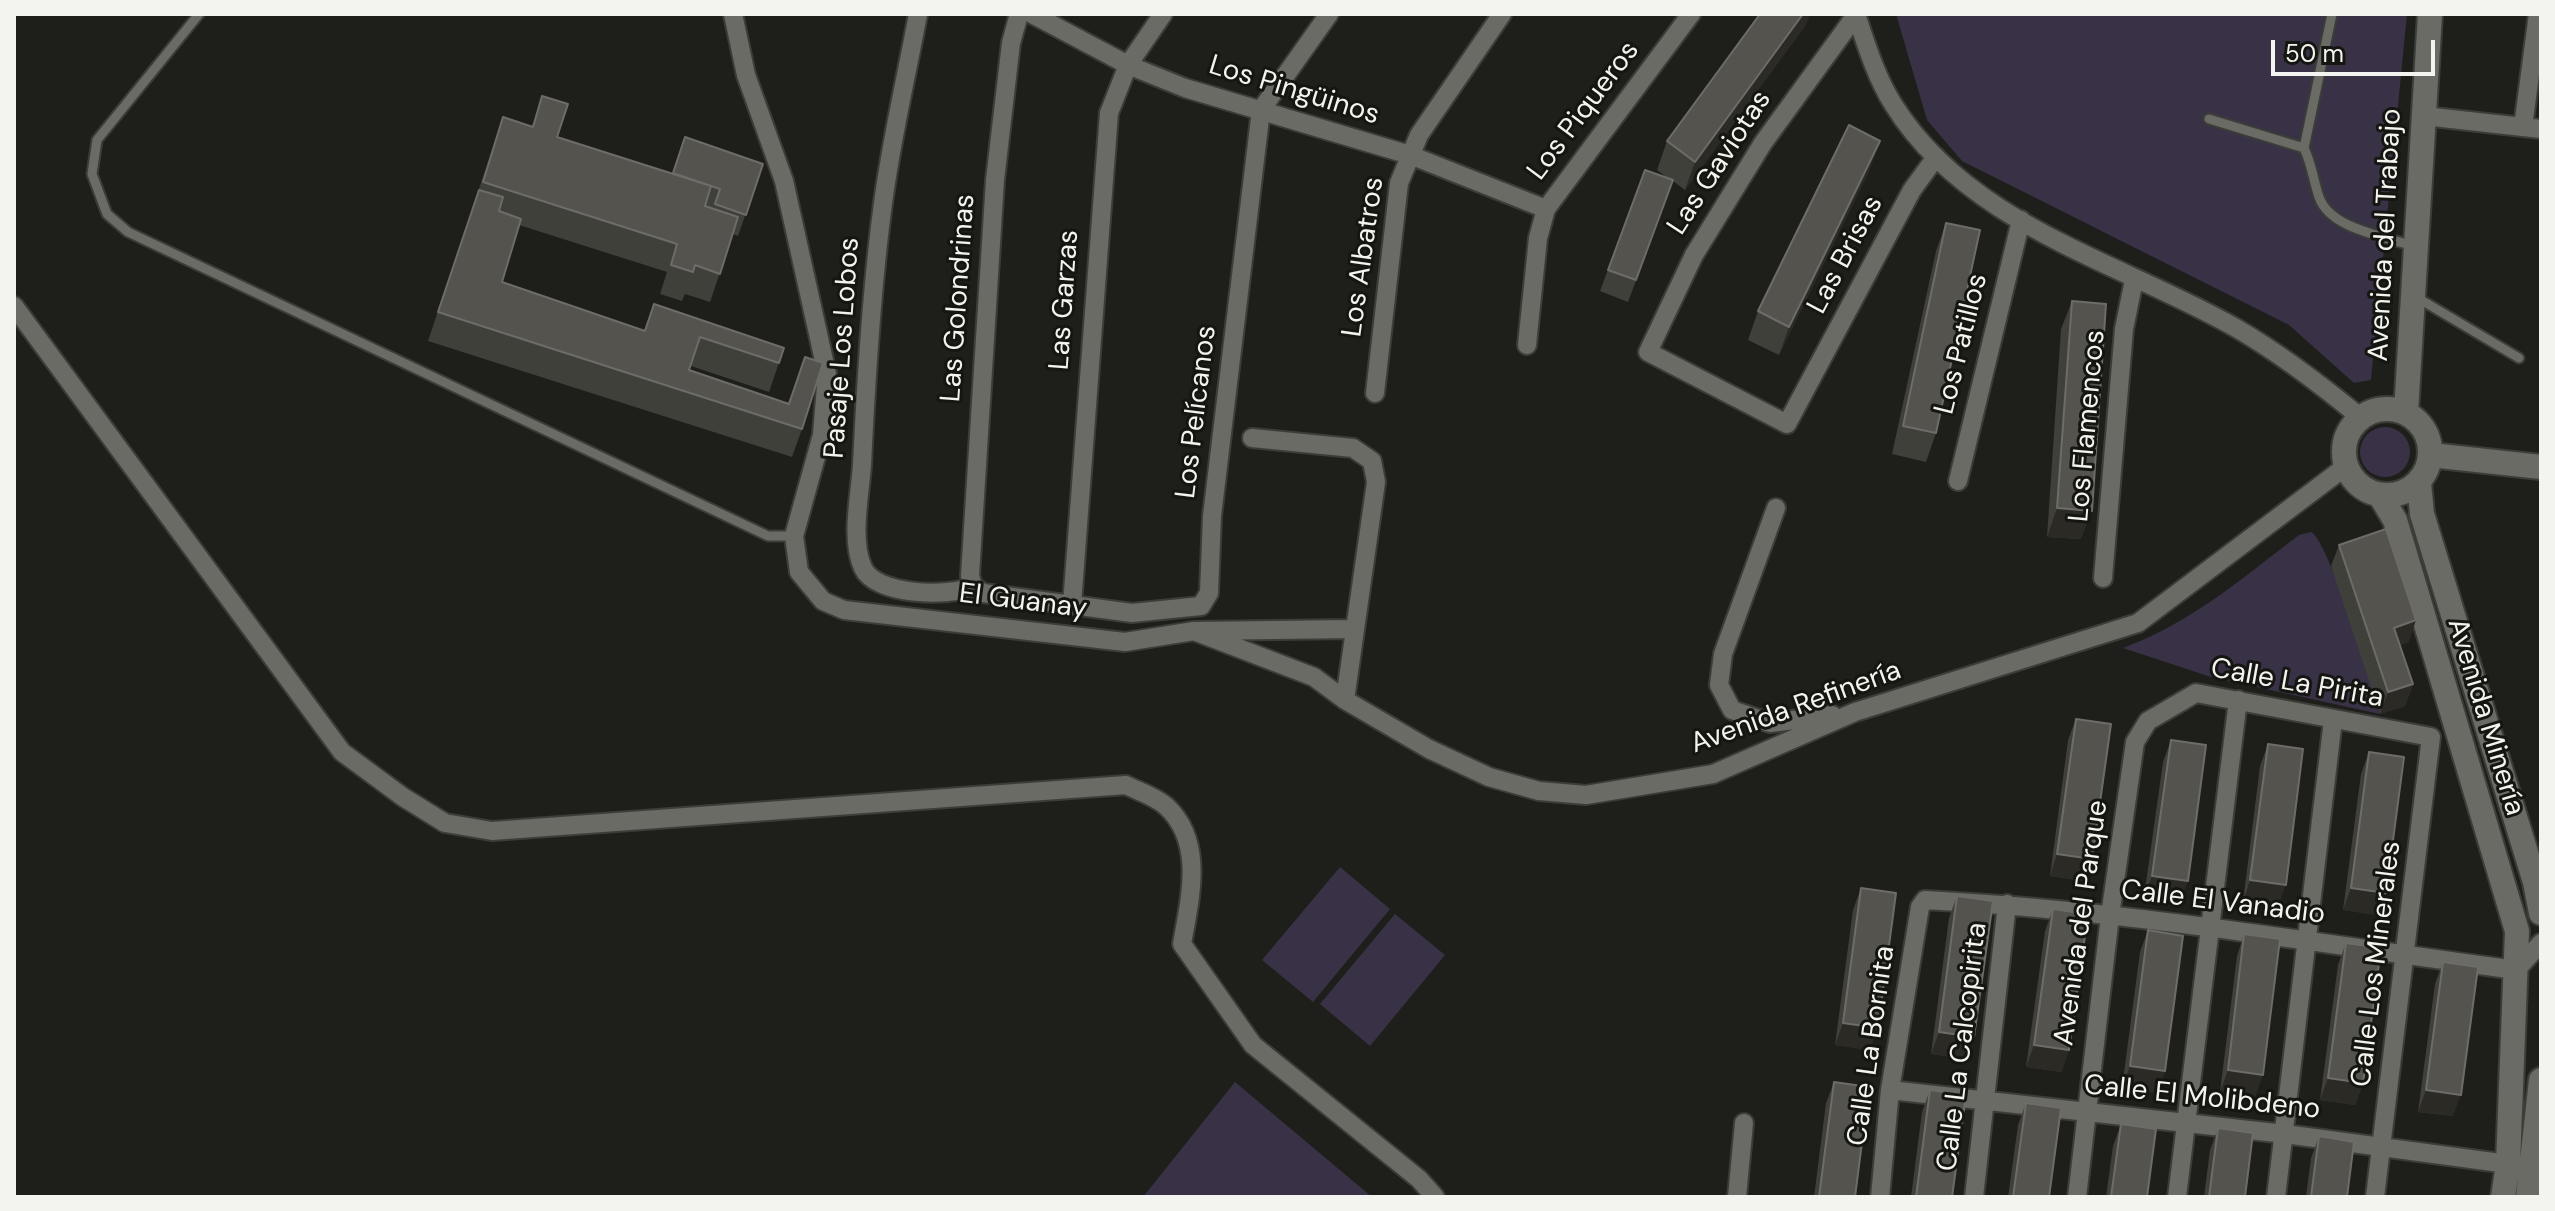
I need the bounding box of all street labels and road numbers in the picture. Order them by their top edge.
street label: Los Piqueros [1521,35,1647,187]
street label: Los Pingüinos [1205,49,1383,133]
street label: Las Gaviotas [1661,85,1779,241]
street label: Avenida del Trabajo [2363,108,2409,362]
street label: Los Albatros [1336,175,1392,339]
street label: Las Brisas [1801,190,1891,320]
street label: Las Golondrinas [935,193,983,403]
street label: Las Garzas [1043,229,1087,371]
street label: Pasaje Los Lobos [819,236,867,460]
street label: Los Patillos [1928,270,1996,418]
street label: Los Pelícanos [1170,324,1224,500]
street label: Los Flamencos [2063,329,2113,523]
street label: El Guanay [957,577,1089,627]
street label: Avenida Minería [2439,614,2531,820]
street label: Calle La Pirita [2208,652,2386,716]
street label: Avenida Refinería [1686,654,1906,762]
street label: Avenida del Parque [2048,798,2116,1048]
street label: Calle Los Minerales [2345,839,2409,1089]
street label: Calle El Vanadio [2119,874,2327,932]
street label: Calle La Calcopirita [1931,921,1995,1173]
street label: Calle La Bornita [1841,944,1903,1148]
street label: Calle El Molibdeno [2082,1069,2322,1127]

